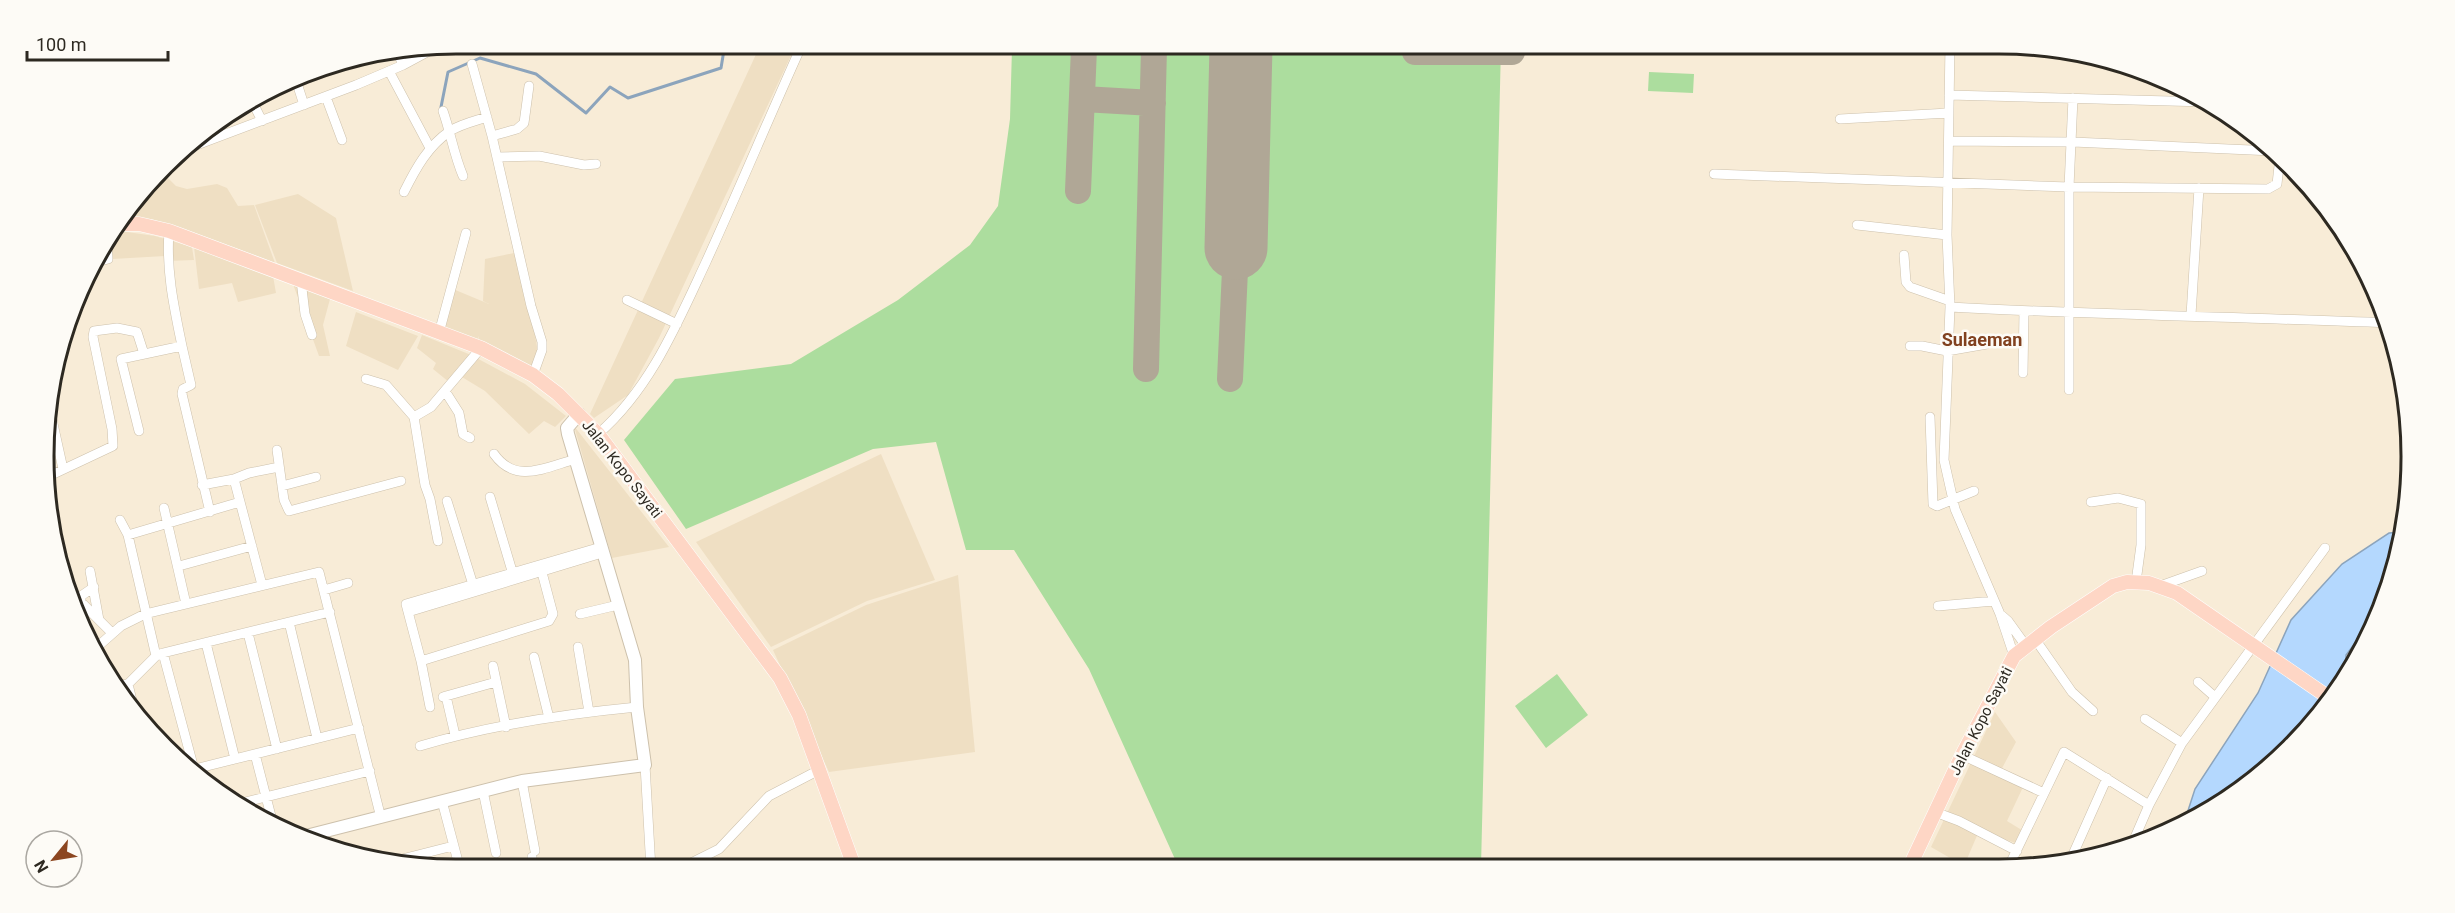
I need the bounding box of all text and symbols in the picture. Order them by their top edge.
scale bar [27,24,168,62]
text: 100 m [36,34,87,55]
district label: Sulaeman [1942,329,2022,350]
street label: Jalan Kopo Sayati [578,416,666,522]
street label: Jalan Kopo Sayati [1946,664,2016,778]
north arrow [24,829,84,889]
text: N [30,857,52,876]

